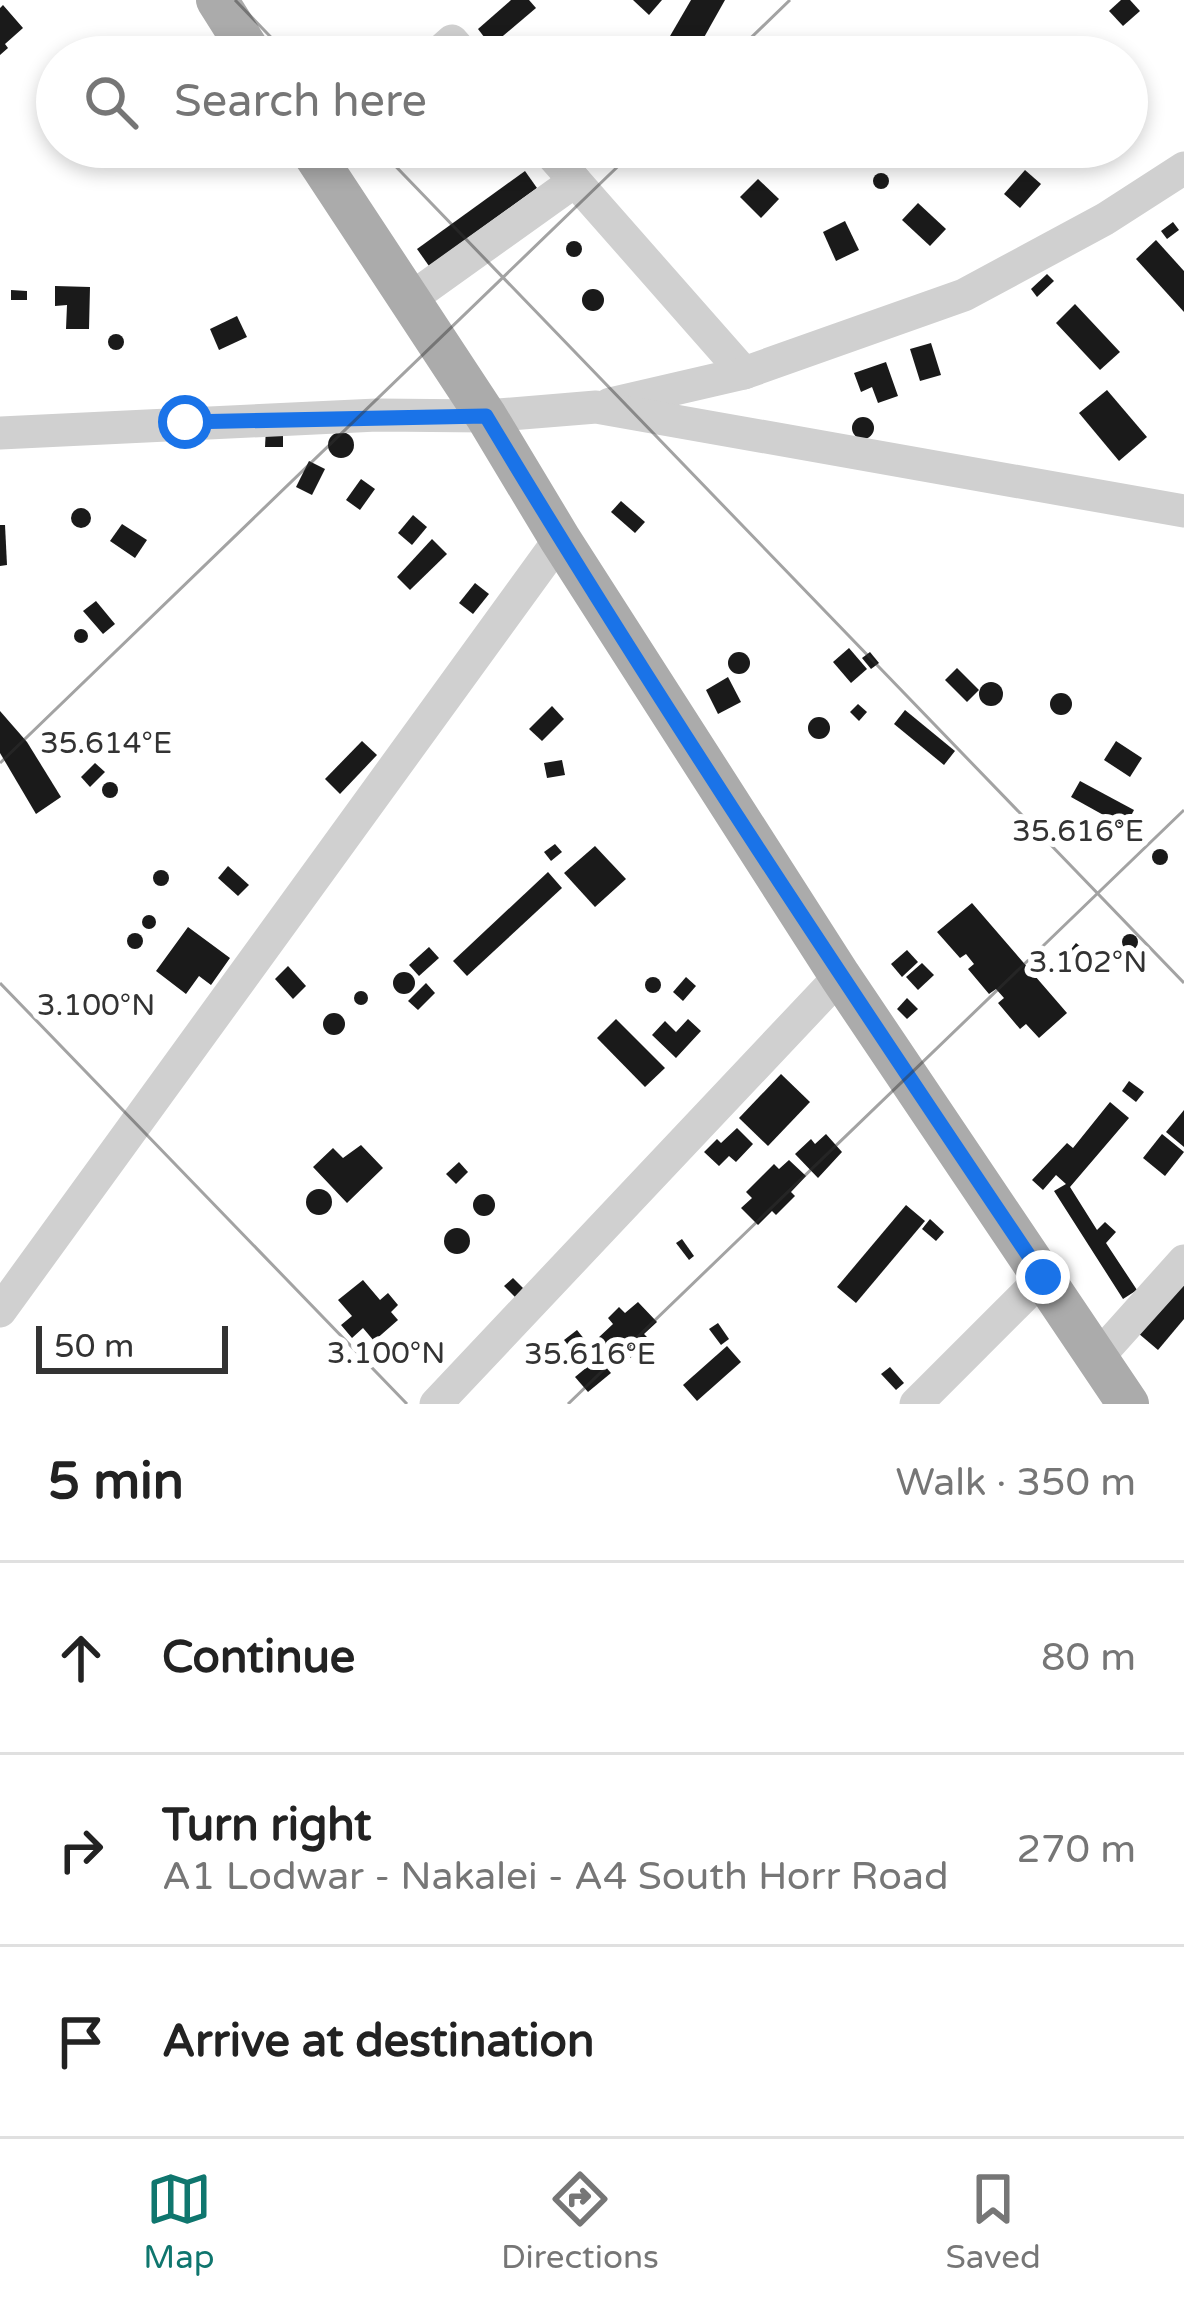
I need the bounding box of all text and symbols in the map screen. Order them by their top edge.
search box [36,36,1148,168]
icon: search [78,69,144,135]
text: Search here [174,75,427,129]
route start [158,395,212,449]
text: 35.614°E [40,725,172,762]
text: 35.616°E [1012,813,1144,850]
text: 3.102°N [1029,944,1147,981]
text: 3.100°N [37,987,155,1024]
route end [1016,1250,1070,1304]
scale bar [36,1320,228,1373]
text: 50 m [54,1327,134,1366]
text: 3.100°N [327,1335,445,1372]
text: 35.616°E [524,1336,656,1373]
text: 5 min [48,1451,184,1513]
text: Walk · 350 m [895,1459,1136,1506]
icon: ahead [48,1625,114,1691]
text: Continue [162,1631,355,1685]
text: 80 m [1041,1634,1136,1681]
text: Turn right [162,1799,371,1853]
icon: right [48,1817,114,1883]
text: 270 m [1017,1826,1136,1873]
text: A1 Lodwar - Nakalei - A4 South Horr Road [162,1853,949,1900]
icon: arrive [48,2009,114,2075]
text: Arrive at destination [162,2015,594,2069]
tab: Map [143,2166,215,2277]
tab: Directions [501,2166,659,2277]
tab: Saved [945,2166,1041,2277]

